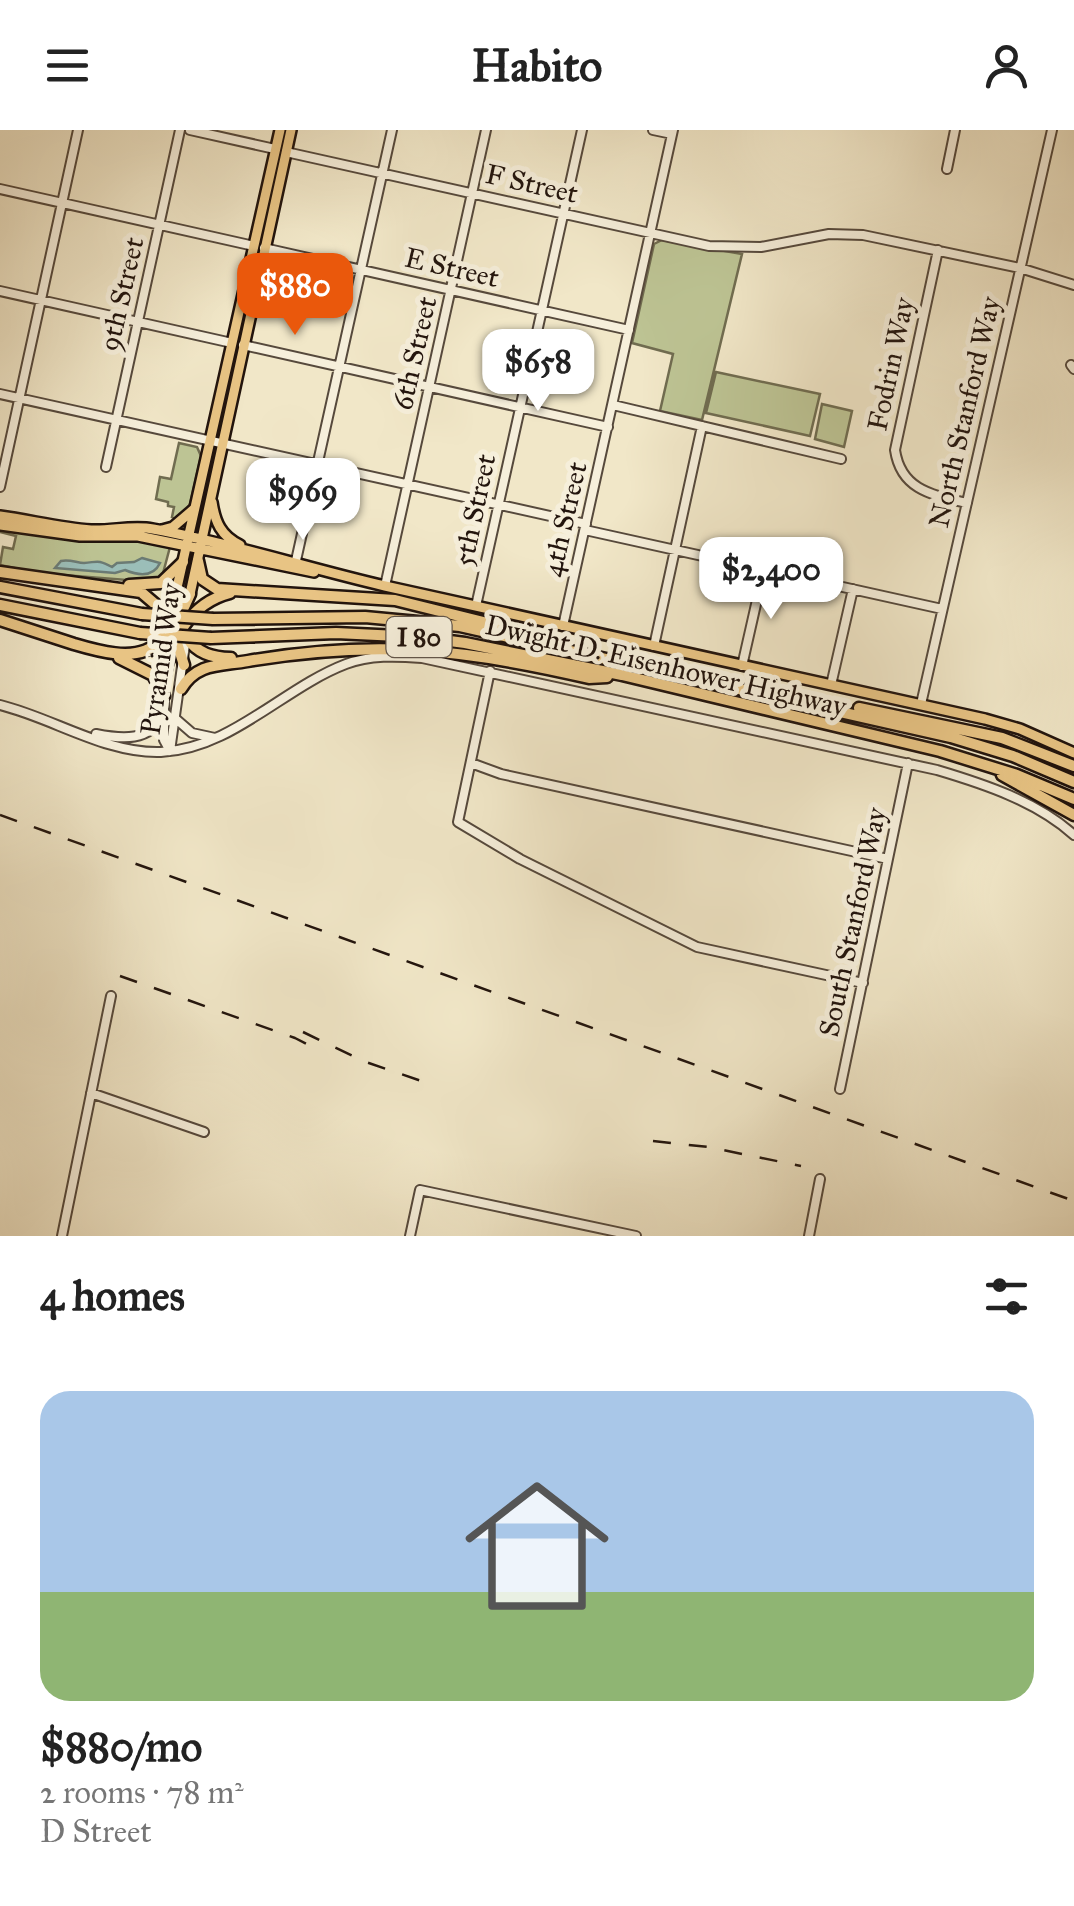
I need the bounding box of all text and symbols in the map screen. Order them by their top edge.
icon: menu [40,38,95,93]
text: Habito [472,38,602,93]
icon: person [979,38,1034,93]
street label: F Street [482,156,582,211]
street label: 9th Street [91,234,152,355]
street label: E Street [401,240,503,295]
pin: $880 [236,253,354,338]
text: $880 [259,266,331,305]
street label: North Stanford Way [921,292,1008,531]
street label: 6th Street [384,293,445,413]
street label: Fodrin Way [859,293,922,434]
pin: $658 [479,329,597,414]
text: $658 [504,342,572,381]
street label: 5th Street [446,451,503,570]
pin: $969 [244,458,362,543]
street label: 4th Street [534,458,595,580]
text: $969 [268,471,338,510]
pin: $2,400 [690,537,852,622]
text: $2,400 [721,550,821,589]
street label: Pyramid Way [133,580,189,737]
street label: Dwight D. Eisenhower Highway [482,607,851,724]
road number: I 80 [386,617,452,657]
street label: South Stanford Way [811,803,894,1040]
icon: filters [979,1269,1034,1324]
text: 4 homes [40,1270,185,1322]
icon: home [447,1456,627,1636]
text: $880/mo [40,1721,202,1773]
text: 2 rooms · 78 m² [40,1773,244,1812]
text: D Street [40,1812,152,1851]

